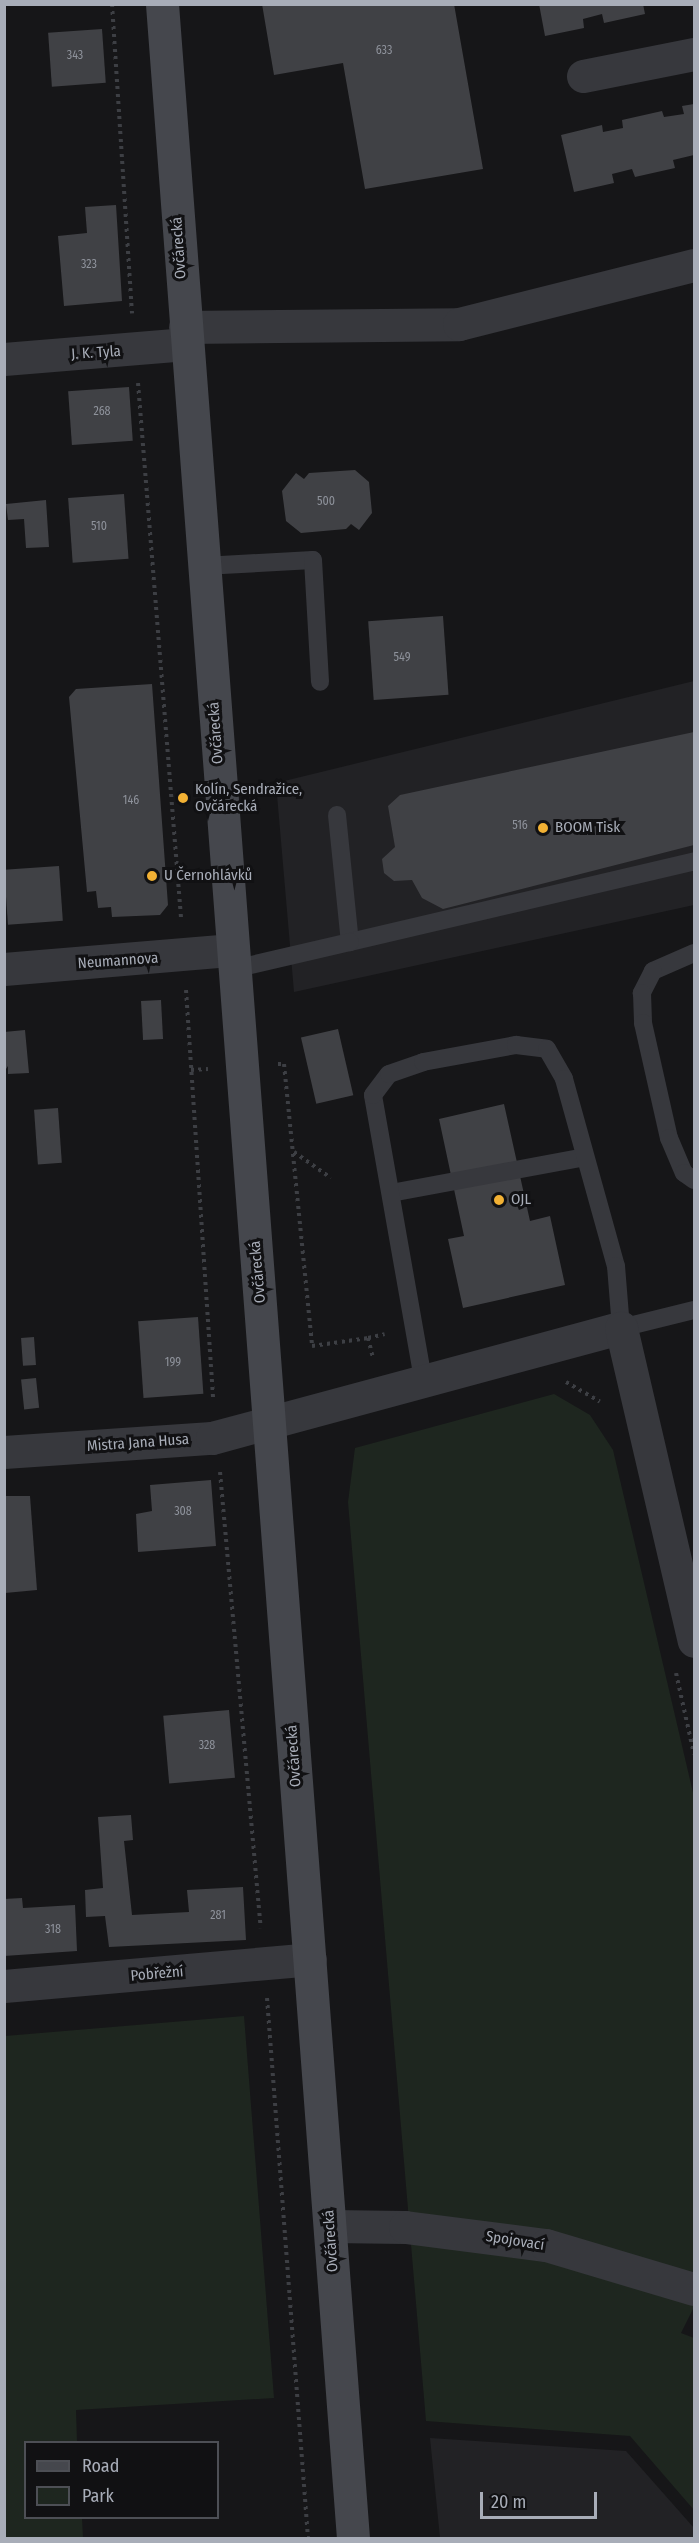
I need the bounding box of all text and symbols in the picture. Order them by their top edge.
house number: 633 [376,44,392,58]
house number: 343 [67,49,83,63]
street label: Ovčárecká [168,216,190,280]
house number: 323 [81,258,97,272]
street label: J. K. Tyla [71,342,121,364]
house number: 268 [93,405,111,419]
house number: 500 [317,495,335,509]
house number: 510 [91,520,107,534]
house number: 549 [394,651,410,665]
street label: Ovčárecká [205,701,227,765]
place label: Kolín, Sendražice, Ovčárecká [195,780,302,815]
marker: Kolín, Sendražice, Ovčárecká [176,791,190,805]
house number: 146 [123,794,139,808]
house number: 516 [512,819,528,833]
place label: BOOM Tisk [555,819,620,837]
marker: BOOM Tisk [536,821,550,835]
place label: U Černohlávků [164,867,252,885]
marker: U Černohlávků [145,869,159,883]
street label: Neumannova [77,949,159,973]
place label: OJL [511,1191,531,1209]
marker: OJL [492,1193,506,1207]
street label: Ovčárecká [246,1240,270,1304]
house number: 199 [165,1356,181,1370]
street label: Mistra Jana Husa [86,1430,190,1456]
house number: 308 [174,1505,192,1519]
street label: Ovčárecká [283,1724,305,1788]
house number: 328 [199,1739,215,1753]
house number: 281 [210,1909,226,1923]
house number: 318 [45,1923,61,1937]
street label: Pobřežní [130,1963,184,1985]
street label: Ovčárecká [320,2209,342,2273]
street label: Spojovací [484,2228,546,2254]
legend [24,2441,219,2519]
text: Road [82,2455,119,2477]
scale bar [483,2480,600,2518]
text: Park [82,2485,114,2507]
text: 20 m [491,2491,526,2513]

